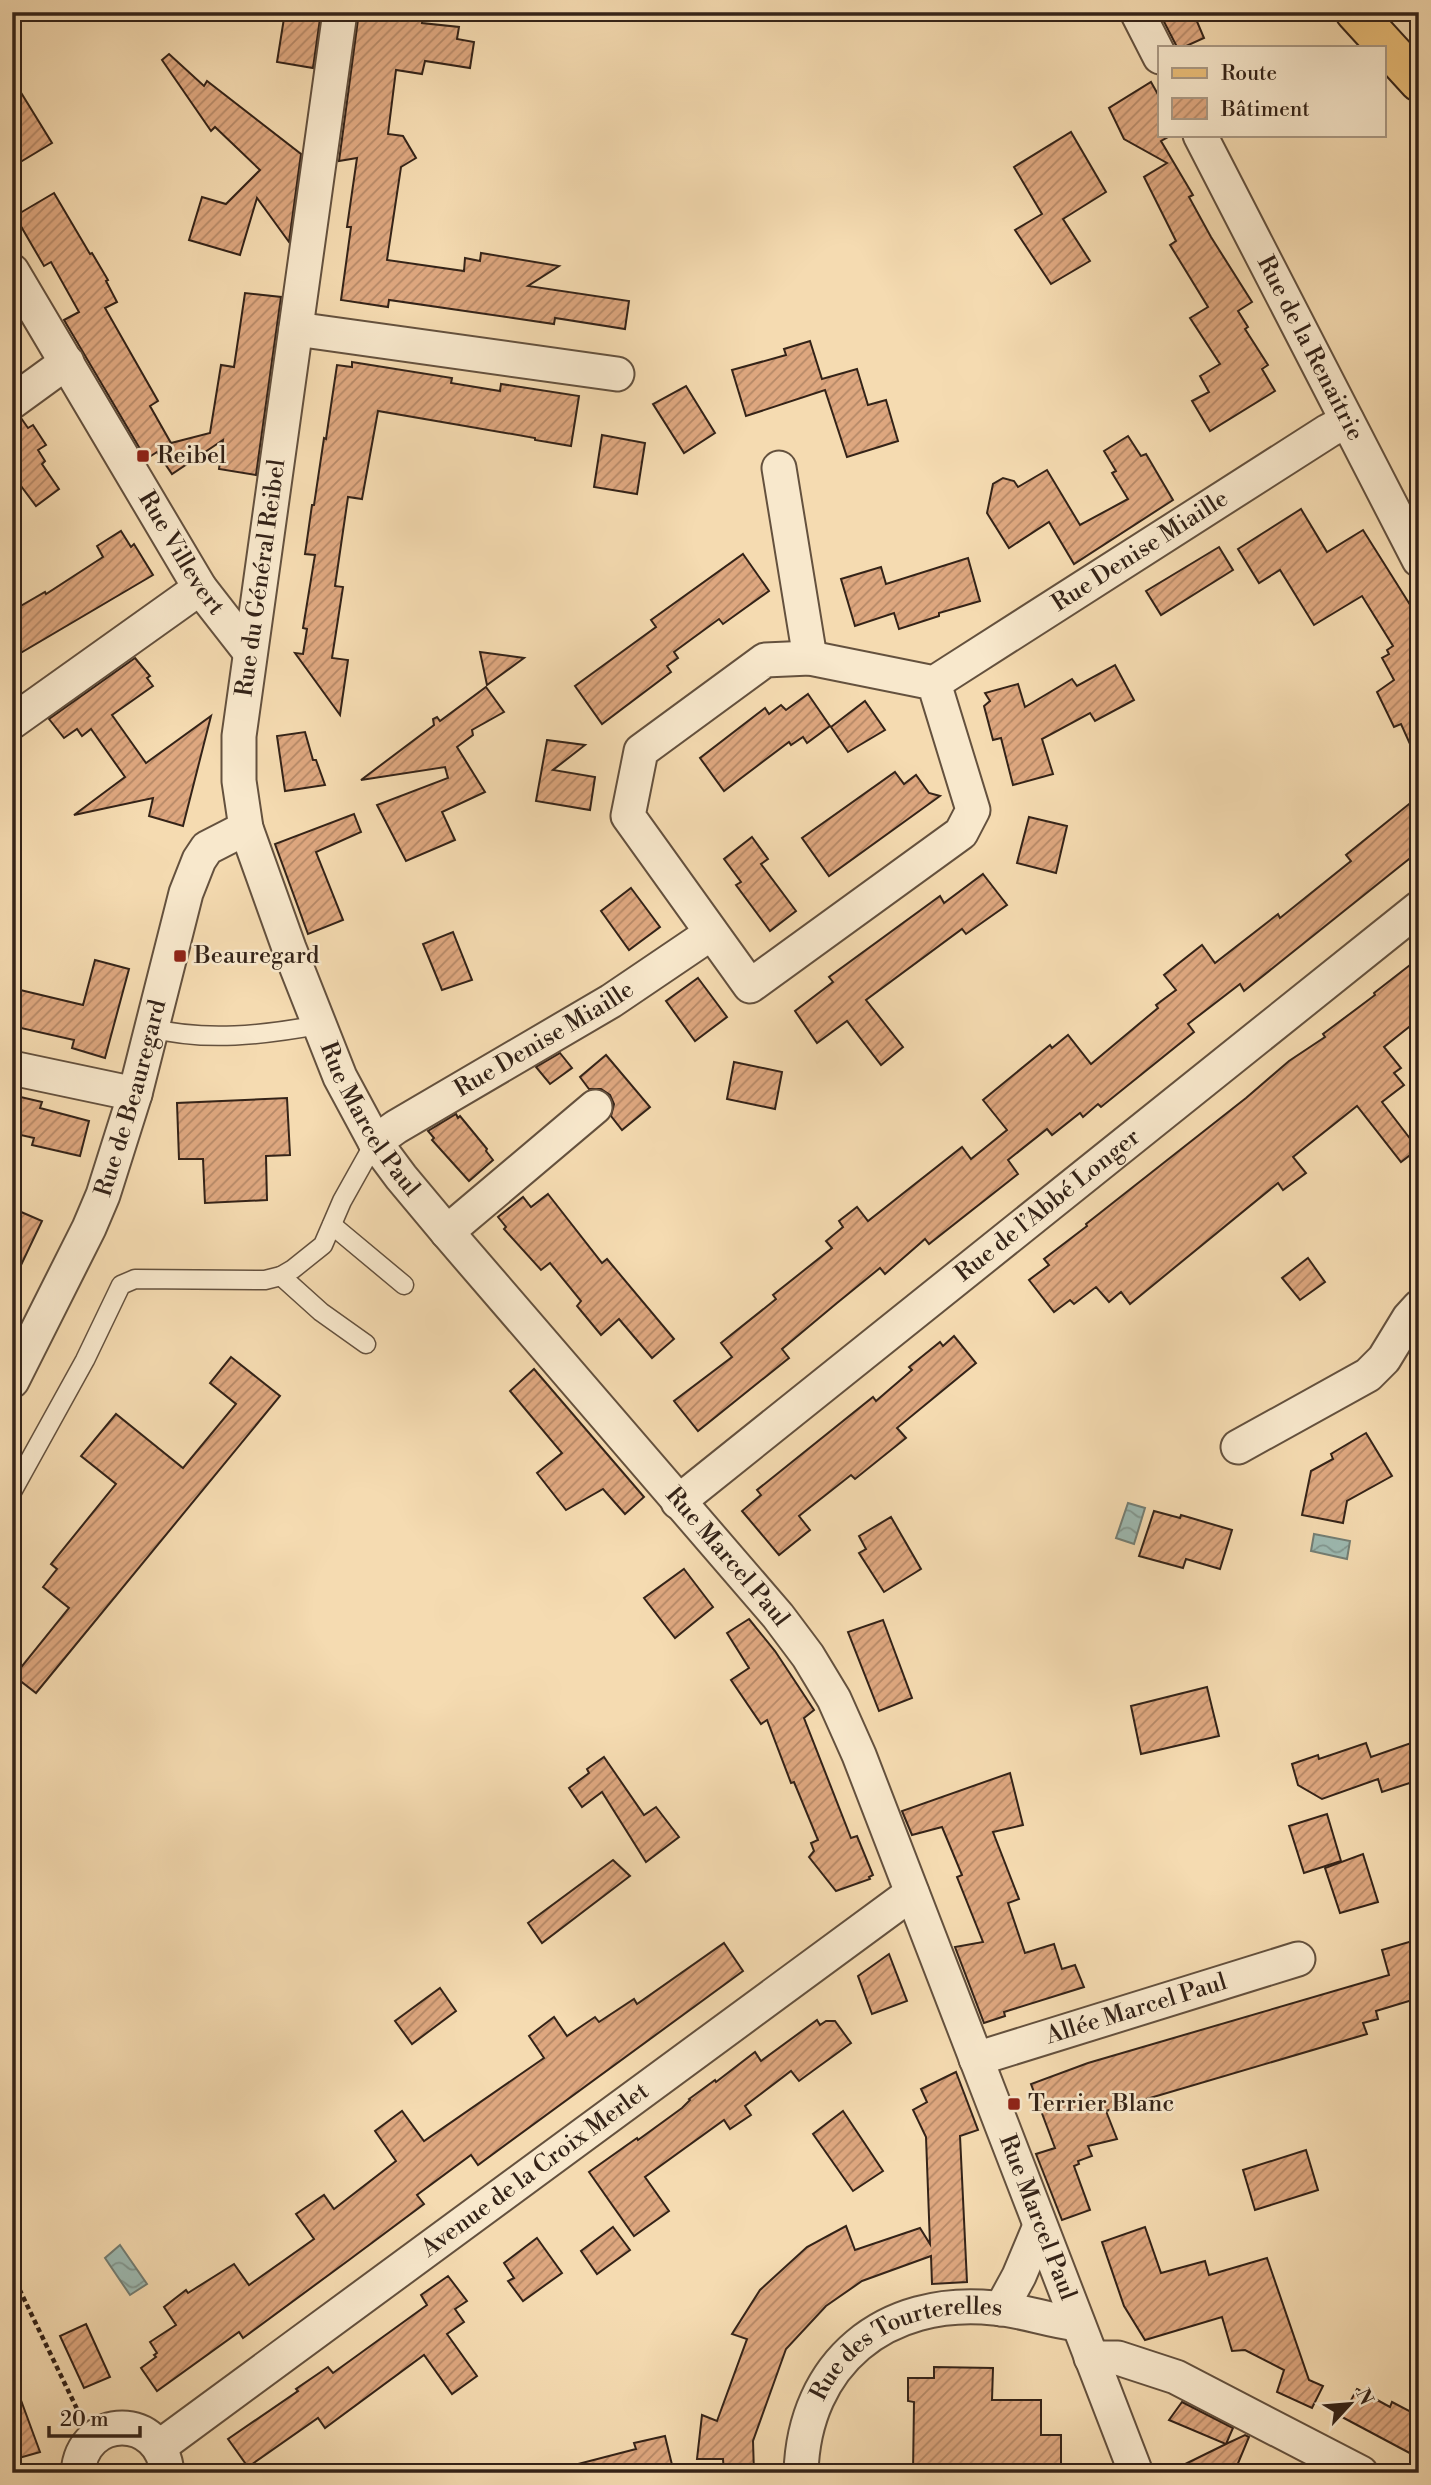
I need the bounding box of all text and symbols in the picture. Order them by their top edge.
legend [1158,46,1386,136]
text: Route [1221,61,1277,87]
text: Bâtiment [1220,97,1310,123]
street label: Rue de la Renaitrie [1250,251,1370,446]
place label: Reibel [157,441,226,471]
marker: Reibel [135,448,151,464]
street label: Rue du Général Reibel [229,457,293,699]
street label: Rue Denise Miaille [1046,484,1234,619]
street label: Rue Villevert [131,486,231,622]
place label: Beauregard [193,941,320,971]
marker: Beauregard [172,948,188,964]
street label: Rue Denise Miaille [449,975,640,1104]
street label: Rue de Beauregard [88,996,173,1200]
street label: Rue Marcel Paul [313,1038,426,1203]
street label: Rue de l’Abbé Longer [949,1122,1146,1289]
street label: Rue Marcel Paul [659,1481,796,1633]
street label: Allée Marcel Paul [1041,1967,1231,2052]
street label: Avenue de la Croix Merlet [415,2076,655,2264]
place label: Terrier Blanc [1028,2089,1174,2119]
marker: Terrier Blanc [1006,2096,1022,2112]
street label: Rue Marcel Paul [992,2130,1083,2305]
street label: Rue des Tourterelles [804,2292,1004,2406]
north arrow [1316,2370,1386,2440]
text: N [1350,2385,1378,2409]
scale bar [49,2394,140,2438]
text: 20 m [60,2407,109,2433]

